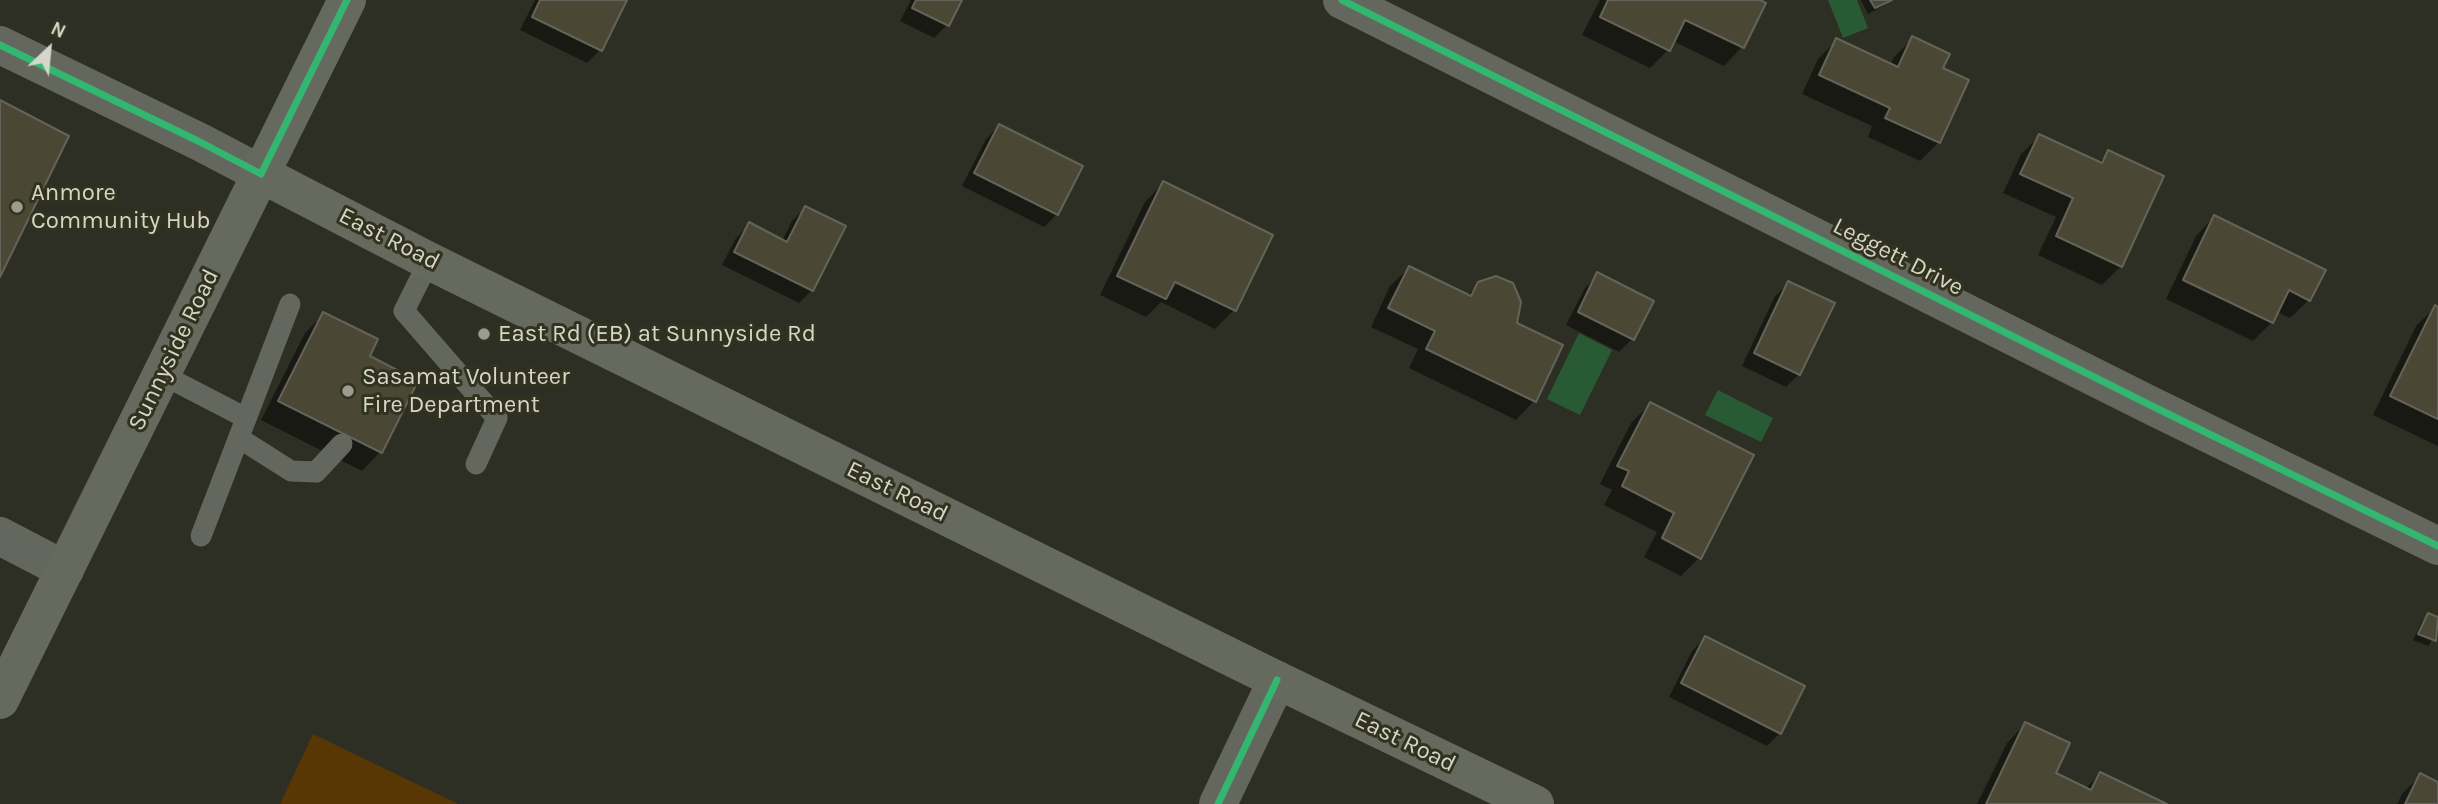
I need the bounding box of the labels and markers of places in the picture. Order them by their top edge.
place label: Anmore Community Hub [31,179,211,235]
marker: Anmore Community Hub [9,199,25,215]
place label: East Rd (EB) at Sunnyside Rd [498,320,816,348]
marker: East Rd (EB) at Sunnyside Rd [476,326,492,342]
place label: Sasamat Volunteer Fire Department [362,363,570,419]
marker: Sasamat Volunteer Fire Department [340,383,356,399]

